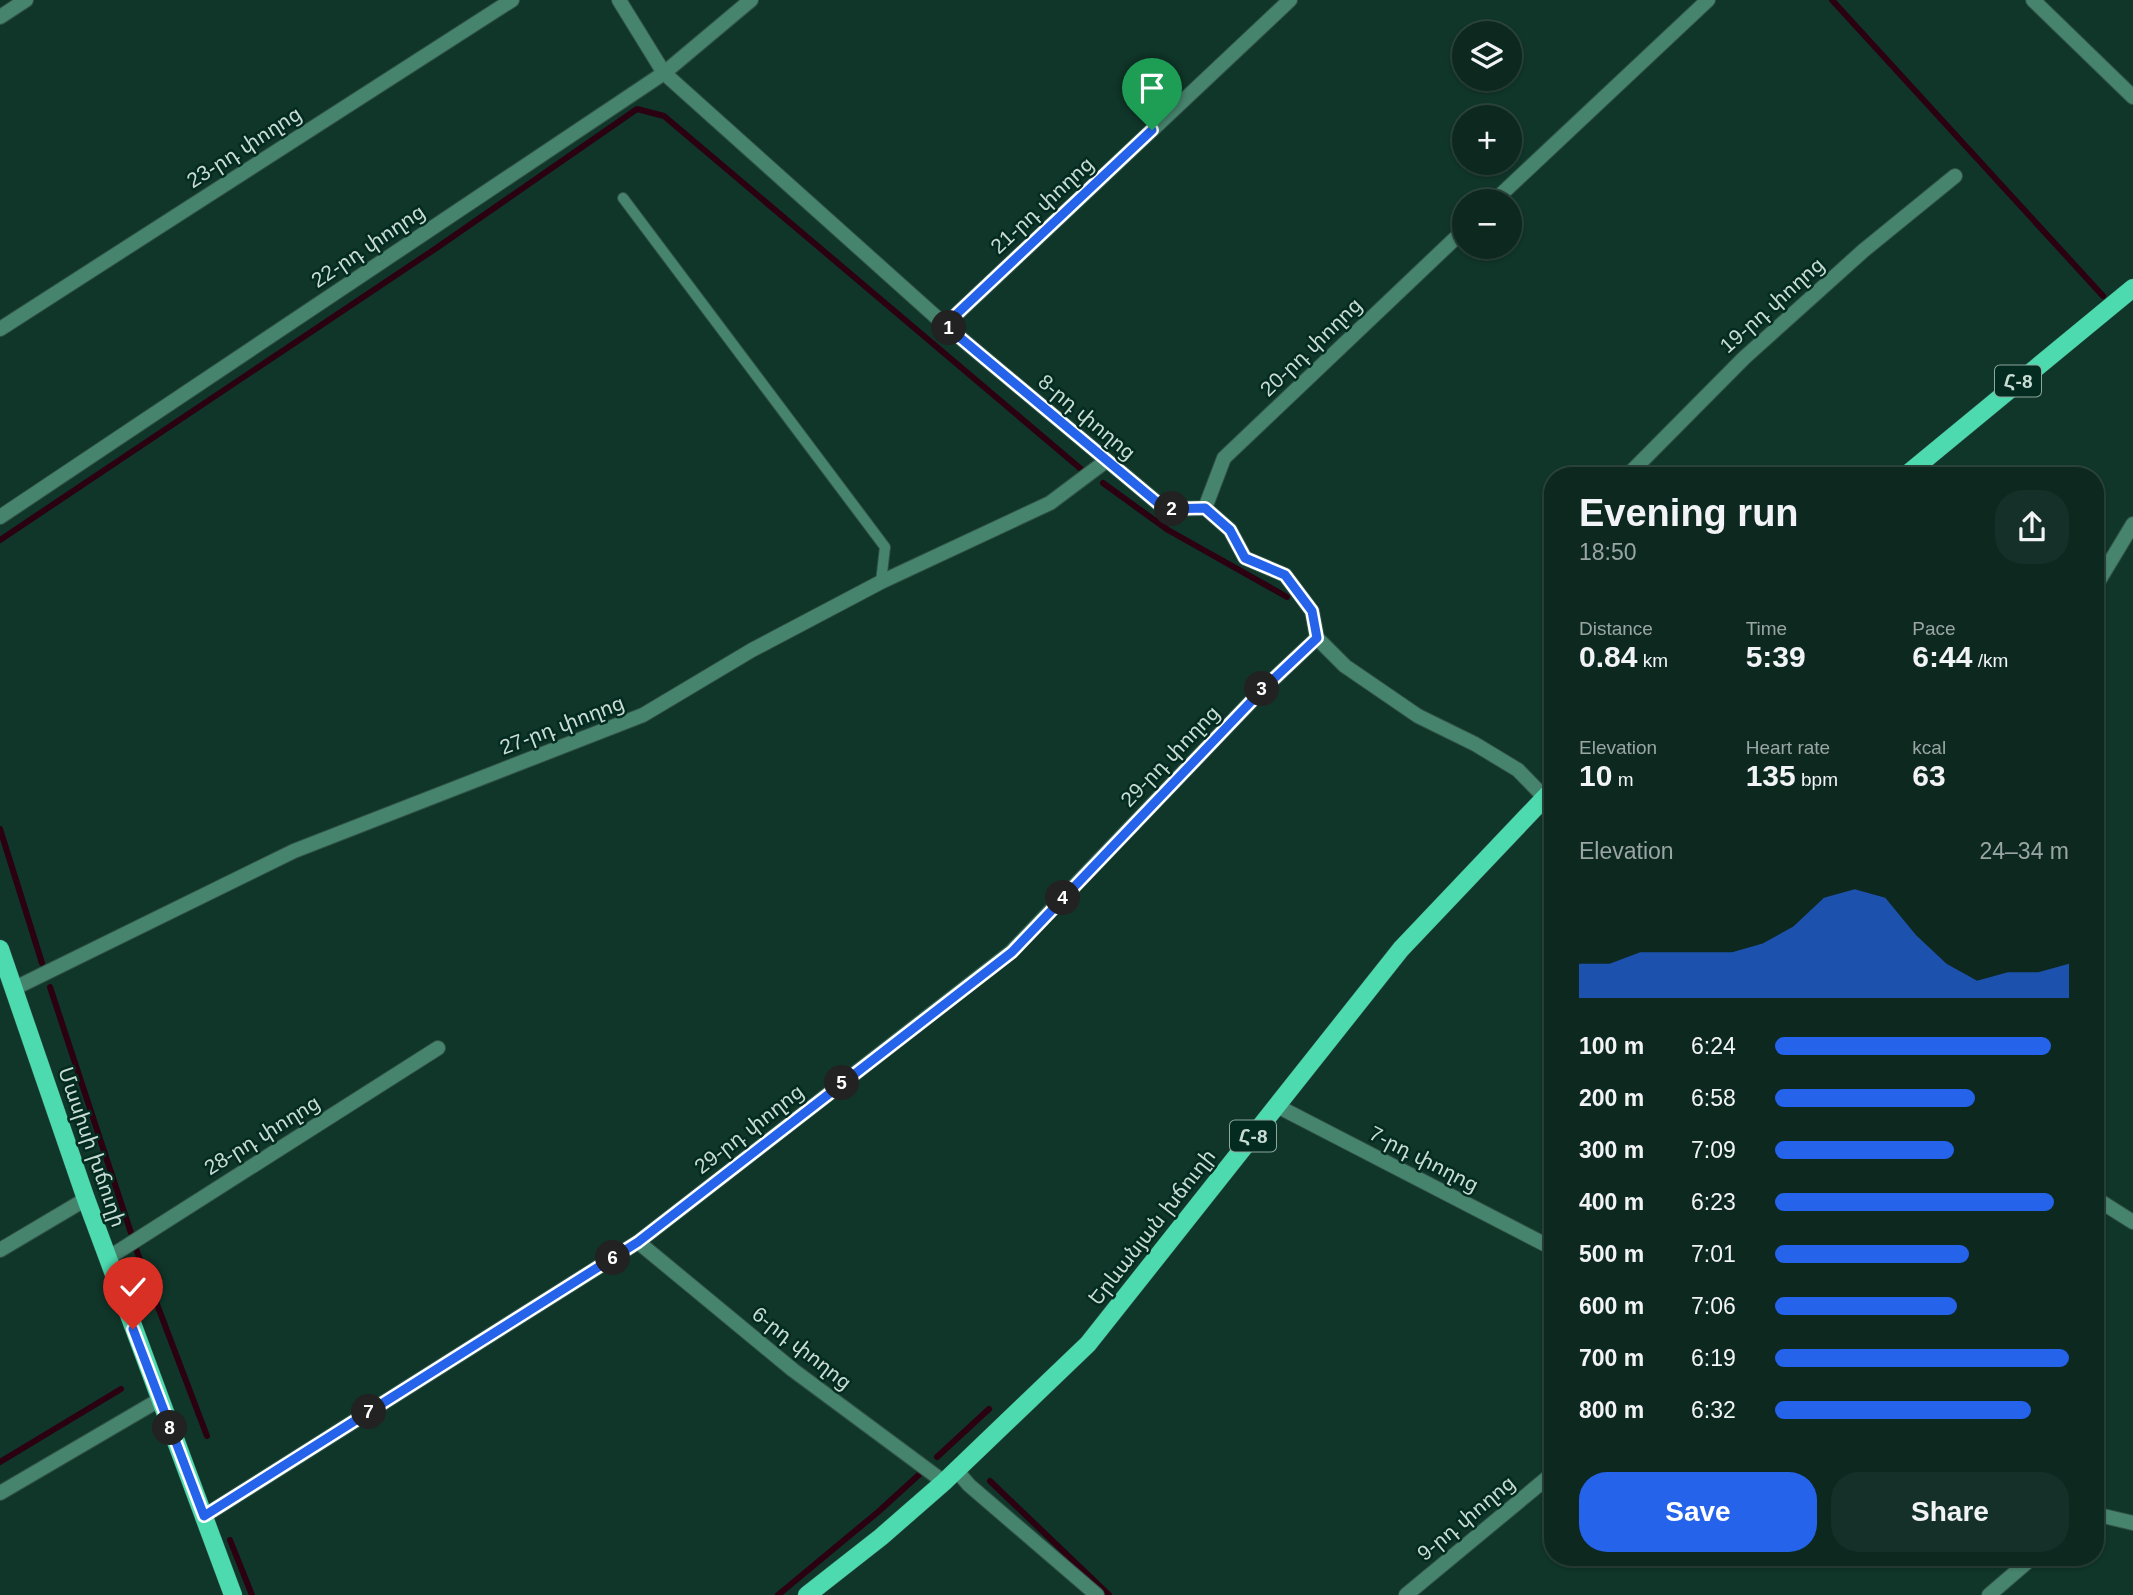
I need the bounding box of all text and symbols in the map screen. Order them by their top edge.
map controls [1452,21,1522,259]
button: layers [1452,21,1522,91]
pin [1122,58,1182,130]
icon: arrive [1133,69,1171,107]
street label: 23-րդ փողոց [182,101,306,193]
button: + [1452,105,1522,175]
street label: 21-րդ փողոց [986,151,1098,259]
button: − [1452,189,1522,259]
street label: 22-րդ փողոց [307,199,429,293]
street label: 19-րդ փողոց [1715,252,1829,358]
street label: 20-րդ փողոց [1255,293,1367,401]
pin: 1 [932,310,967,346]
text: 1 [943,317,954,338]
road number: Հ-8 [1995,366,2041,396]
street label: 8-րդ փողոց [1033,369,1141,465]
button: share [1995,490,2069,564]
pin: 2 [1154,491,1190,526]
text: Evening run [1579,492,1799,534]
text: 2 [1166,498,1177,519]
text: 18:50 [1579,539,1637,565]
text: Distance [1579,618,1653,639]
text: Time [1746,618,1787,639]
text: Pace [1912,618,1956,639]
text: 0.84 [1579,640,1637,673]
text: 5:39 [1746,640,1806,673]
text: 6:44 [1912,640,1972,673]
text: km [1637,650,1668,671]
text: /km [1972,650,2008,671]
pin: 3 [1244,672,1280,706]
text: 3 [1256,678,1267,699]
street label: 27-րդ փողոց [496,690,628,760]
street label: 29-րդ փողոց [1116,700,1224,812]
text: Elevation [1579,737,1657,758]
text: Heart rate [1746,737,1830,758]
text: kcal [1912,737,1946,758]
text: 10 [1579,759,1612,792]
text: 135 [1746,759,1796,792]
text: 63 [1912,759,1946,792]
text: m [1612,769,1633,790]
text: bpm [1796,769,1838,790]
text: Elevation [1579,838,1674,864]
text: 24–34 m [1979,838,2069,864]
pin: 4 [1046,880,1080,916]
text: 4 [1057,887,1068,908]
text: 100 m [1579,1033,1644,1059]
text: 6:24 [1691,1033,1736,1059]
street label: Մասիսի խճուղի [53,1064,131,1230]
pin: 5 [824,1066,860,1100]
text: 5 [836,1072,847,1093]
street label: 29-րդ փողոց [690,1079,808,1179]
text: 200 m [1579,1085,1644,1111]
text: 6:58 [1691,1085,1736,1111]
street label: 28-րդ փողոց [200,1090,324,1180]
road number: Հ-8 [1230,1120,1276,1152]
street label: 7-րդ փողոց [1365,1121,1483,1197]
text: 300 m [1579,1137,1644,1163]
text: 7:09 [1691,1137,1736,1163]
street label: Երևանյան խճուղի [1084,1144,1220,1310]
text: 400 m [1579,1189,1644,1215]
text: 6:23 [1691,1189,1736,1215]
pin: 6 [596,1240,630,1276]
text: 500 m [1579,1241,1644,1267]
text: 7:01 [1691,1241,1736,1267]
text: 6 [607,1247,618,1268]
pin [103,1257,163,1329]
icon: check [114,1268,152,1306]
text: 600 m [1579,1293,1644,1319]
text: 7:06 [1691,1293,1736,1319]
street label: 6-րդ փողոց [747,1302,857,1394]
text: 700 m [1579,1345,1644,1371]
text: 6:19 [1691,1345,1736,1371]
pin: 7 [352,1394,386,1430]
text: 800 m [1579,1397,1644,1423]
text: 6:32 [1691,1397,1736,1423]
text: 7 [363,1401,374,1422]
pin: 8 [152,1410,188,1446]
text: 8 [164,1417,175,1438]
street label: 9-րդ փողոց [1412,1470,1520,1566]
button: Save [1579,1472,1817,1552]
button: Share [1831,1472,2069,1552]

